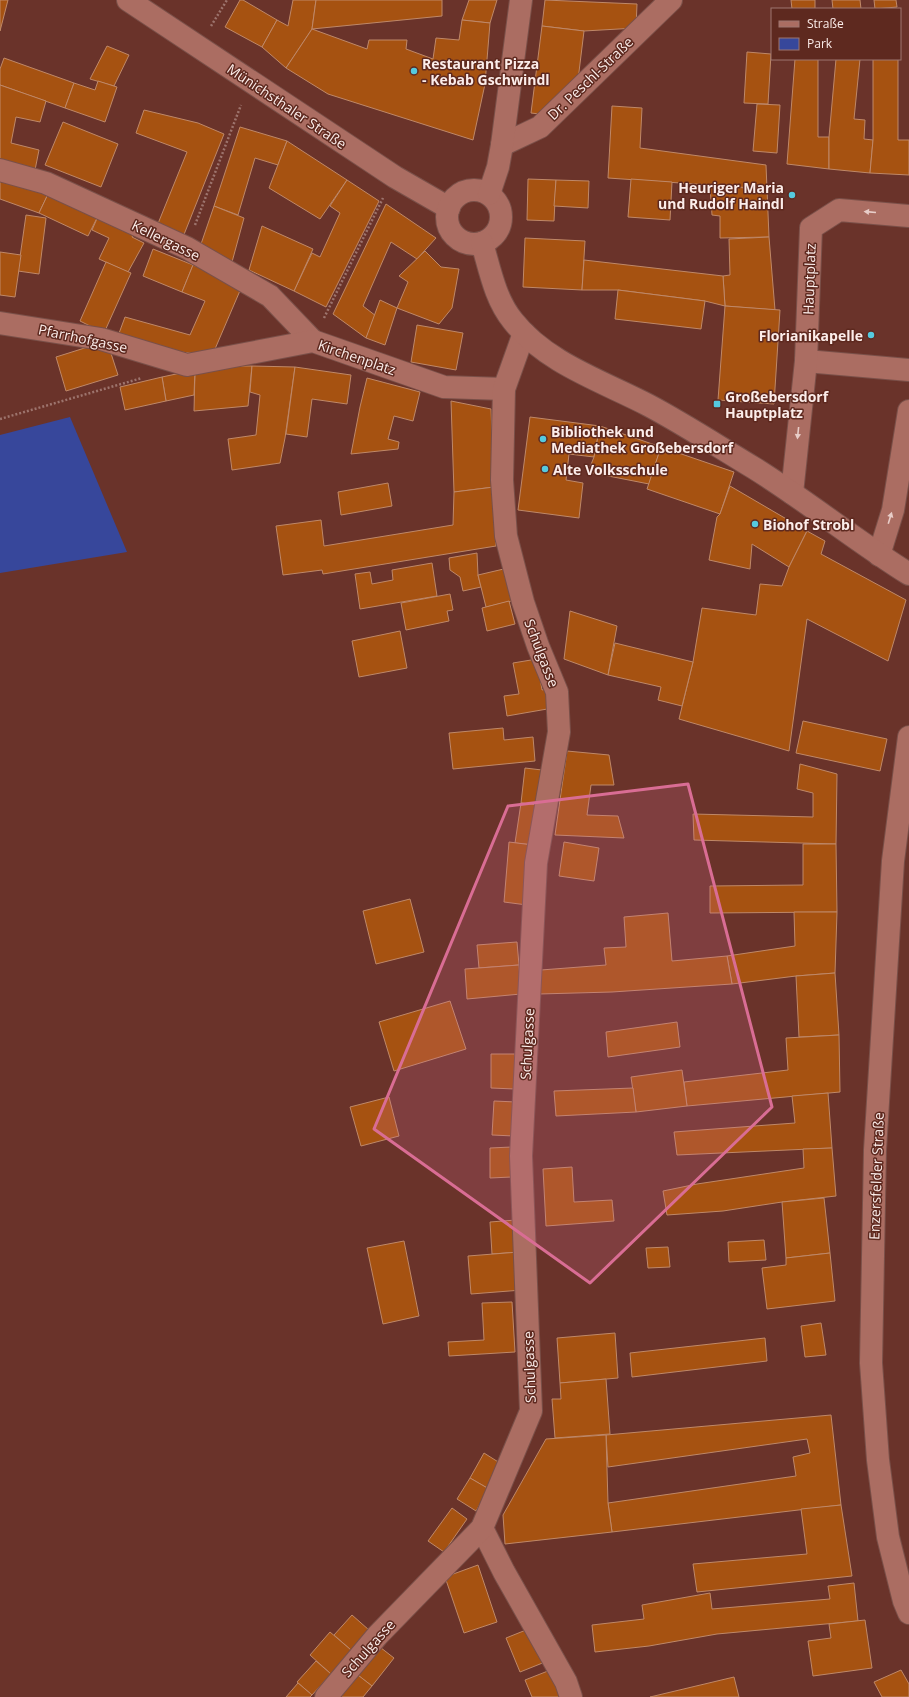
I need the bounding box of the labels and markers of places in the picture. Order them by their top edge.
place label: Restaurant Pizza - Kebab Gschwindl [422,54,550,89]
marker: Restaurant Pizza - Kebab Gschwindl [409,66,419,76]
place label: Heuriger Maria und Rudolf Haindl [658,178,784,213]
marker: Heuriger Maria und Rudolf Haindl [787,190,797,200]
place label: Florianikapelle [759,326,863,345]
marker: Florianikapelle [866,330,876,340]
place label: Großebersdorf Hauptplatz [725,387,830,422]
marker: Großebersdorf Hauptplatz [712,399,722,409]
place label: Bibliothek und Mediathek Großebersdorf [551,422,735,457]
marker: Bibliothek und Mediathek Großebersdorf [538,434,548,444]
place label: Alte Volksschule [553,460,668,479]
marker: Alte Volksschule [540,464,550,474]
place label: Biohof Strobl [763,515,854,534]
marker: Biohof Strobl [750,519,760,529]

